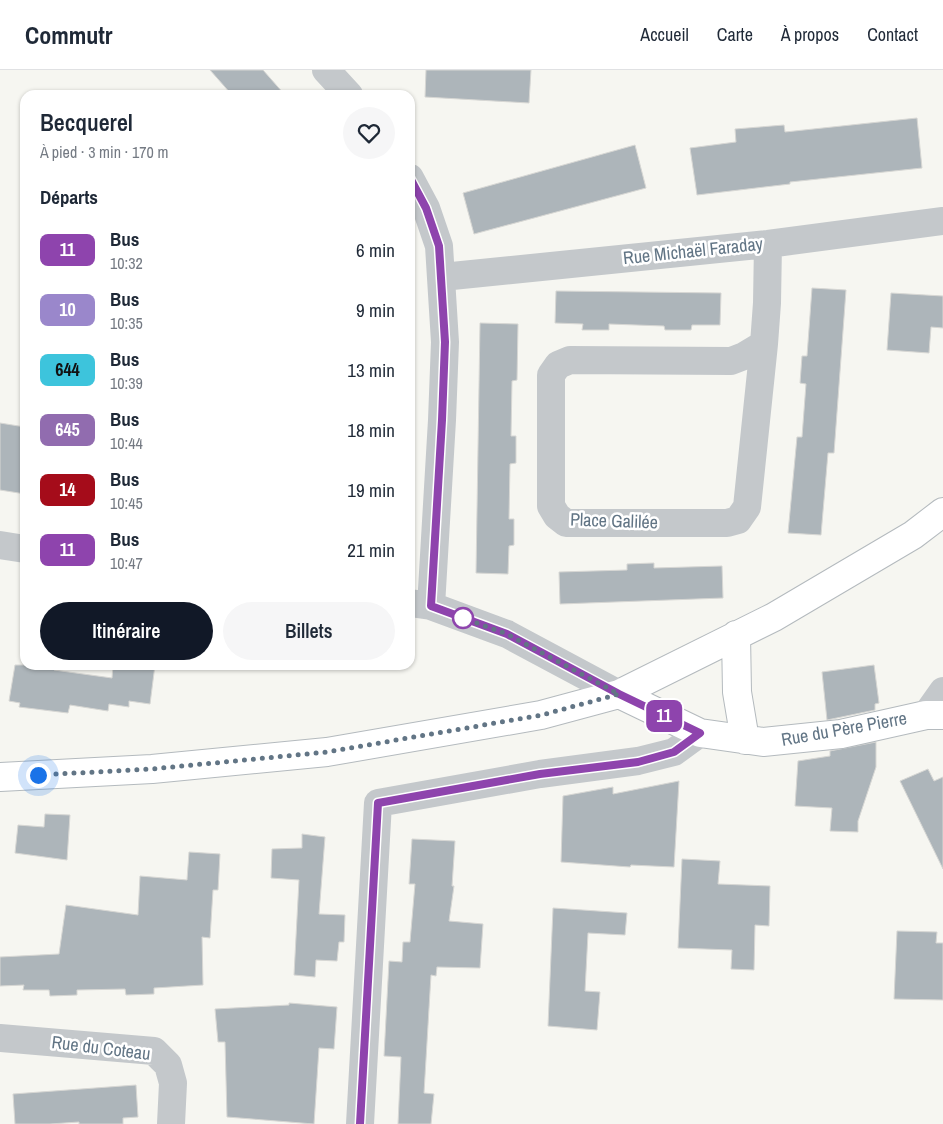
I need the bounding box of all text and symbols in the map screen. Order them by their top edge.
text: Commutr [25,19,112,51]
text: Accueil [640,22,689,47]
text: Carte [717,22,753,47]
text: À propos [781,22,839,47]
text: Contact [867,22,918,47]
text: Becquerel [40,106,133,138]
button: heart [343,107,395,159]
text: À pied · 3 min · 170 m [40,141,168,163]
text: Départs [40,184,98,210]
text: Bus [110,226,139,252]
street label: Rue Michaël Faraday [622,231,765,270]
text: 11 [60,237,75,262]
text: 6 min [356,237,395,263]
text: 10:32 [110,252,143,274]
text: Bus [110,286,139,312]
text: 10 [59,297,76,322]
text: 9 min [356,297,395,323]
text: 10:35 [110,312,143,334]
text: Bus [110,346,139,372]
text: 644 [55,357,80,382]
text: 13 min [347,357,395,383]
text: 10:39 [110,372,143,394]
text: Bus [110,406,139,432]
text: 645 [55,417,80,442]
text: 18 min [347,417,395,443]
text: 10:44 [110,432,143,454]
text: Bus [110,466,139,492]
text: 14 [59,477,76,502]
text: 19 min [347,477,395,503]
text: 10:45 [110,492,143,514]
street label: Place Galilée [570,506,658,535]
text: Bus [110,526,139,552]
text: 11 [60,537,75,562]
text: 21 min [347,537,395,563]
text: 10:47 [110,552,143,574]
button: Itinéraire [40,602,213,660]
button: Billets [223,602,395,660]
unlabelled marker [452,607,474,629]
line badge: 11 [642,700,686,732]
text: 11 [656,703,672,728]
street label: Rue du Père Pierre [779,705,909,752]
your location [26,763,51,788]
street label: Rue du Coteau [50,1029,152,1066]

